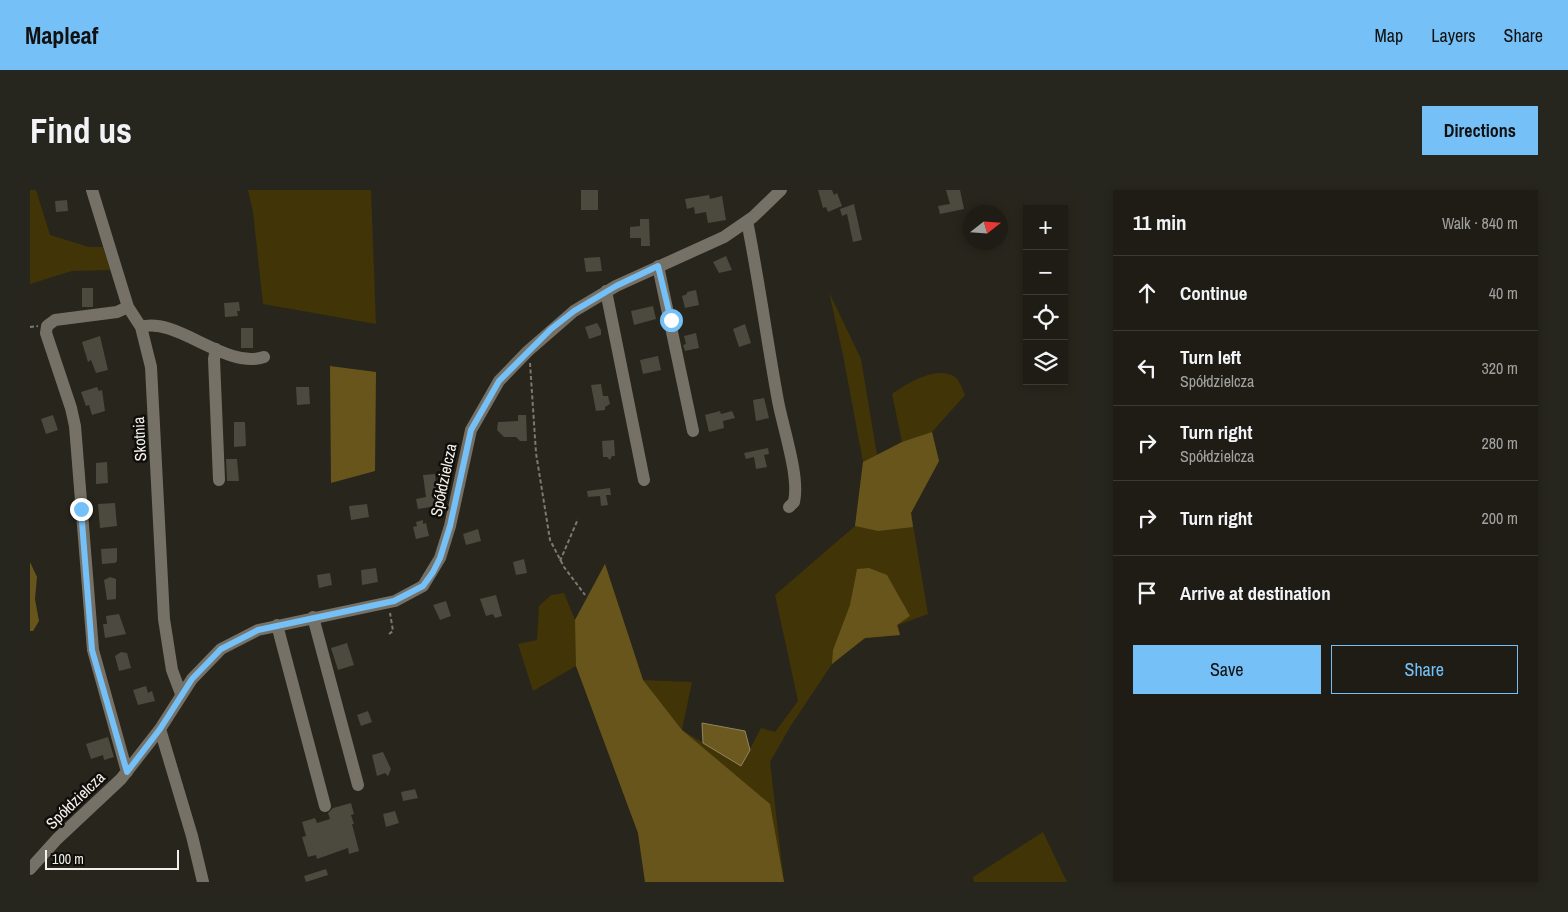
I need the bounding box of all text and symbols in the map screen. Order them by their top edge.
text: Mapleaf [25,19,98,51]
text: Map [1375,23,1403,48]
text: Layers [1431,23,1476,48]
text: Share [1504,23,1543,48]
button: Directions [1422,106,1538,155]
text: Find us [30,107,132,154]
north arrow [963,205,1008,250]
map controls [1023,205,1068,385]
button: + [1023,205,1068,250]
text: 11 min [1133,208,1187,237]
text: Walk · 840 m [1442,212,1518,234]
button: − [1023,250,1068,295]
icon: ahead [1133,279,1161,307]
text: Continue [1180,280,1248,306]
text: 40 m [1489,282,1518,304]
button: locate [1023,295,1068,340]
route start [660,309,683,332]
button: layers [1023,340,1068,385]
text: Turn left [1180,344,1241,370]
icon: left [1133,354,1161,382]
text: 320 m [1482,357,1518,379]
text: Spółdzielcza [1180,370,1254,392]
street label: Skotnia [127,416,151,462]
text: Turn right [1180,419,1252,445]
icon: right [1133,429,1161,457]
text: 280 m [1482,432,1518,454]
street label: Spółdzielcza [425,441,462,519]
text: Spółdzielcza [1180,445,1254,467]
route end [70,498,93,521]
icon: right [1133,504,1161,532]
text: Turn right [1180,505,1252,531]
text: 200 m [1482,507,1518,529]
icon: arrive [1133,579,1161,607]
text: Arrive at destination [1180,580,1331,606]
button: Save [1133,645,1321,694]
button: Share [1331,645,1518,694]
street label: Spółdzielcza [41,766,110,834]
scale bar [45,847,179,870]
text: 100 m [52,850,84,868]

